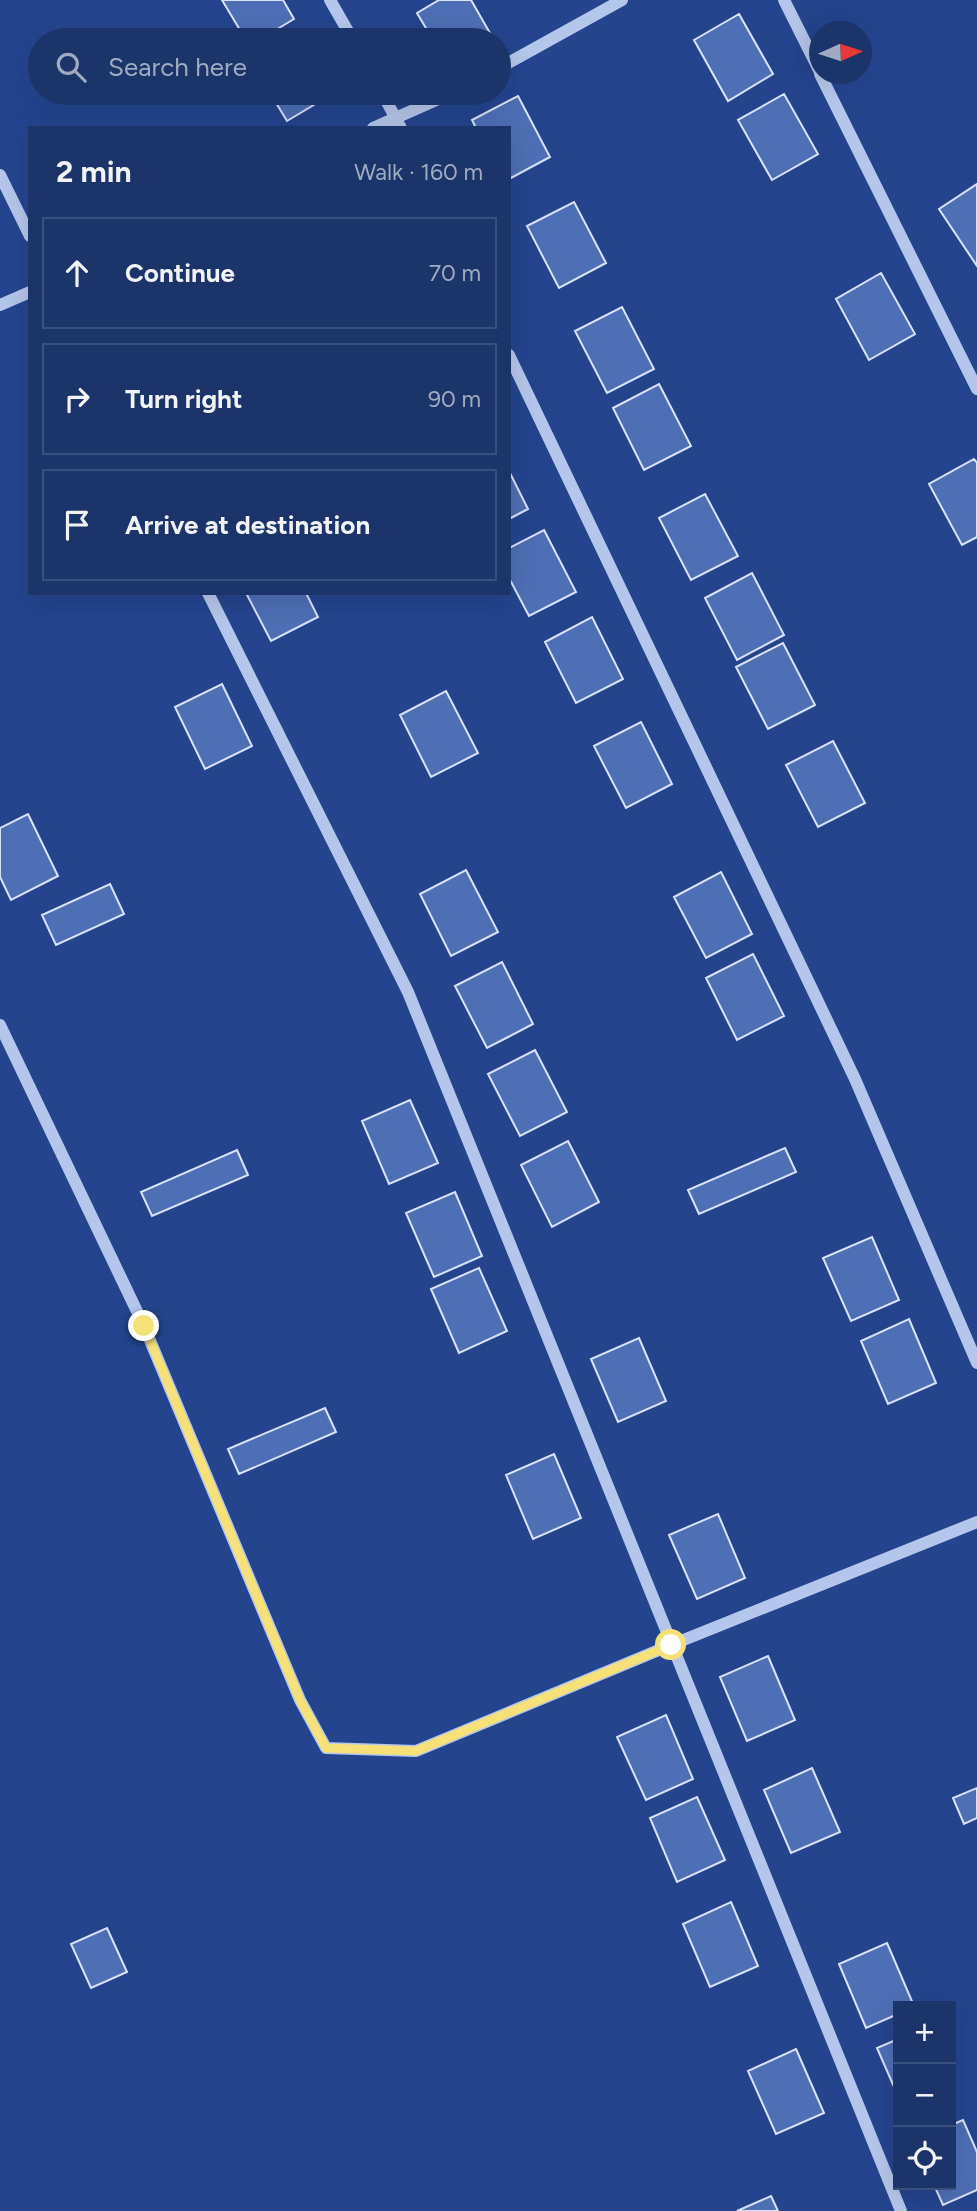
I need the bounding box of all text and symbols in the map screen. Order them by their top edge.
north arrow [809,21,872,84]
search box [28,28,511,105]
icon: search [52,48,90,86]
text: Search here [108,51,247,83]
text: 2 min [56,153,132,190]
text: Walk · 160 m [354,158,483,186]
icon: ahead [58,254,96,292]
text: Continue [125,257,235,289]
text: 70 m [429,259,481,287]
icon: right [58,380,96,418]
text: Turn right [125,383,242,415]
text: 90 m [428,385,481,413]
icon: arrive [58,506,96,544]
text: Arrive at destination [125,509,370,541]
route end [128,1310,159,1341]
route start [655,1629,686,1660]
map controls [893,2001,956,2190]
button: + [893,2001,956,2064]
button: − [893,2064,956,2127]
button: locate [893,2127,956,2190]

